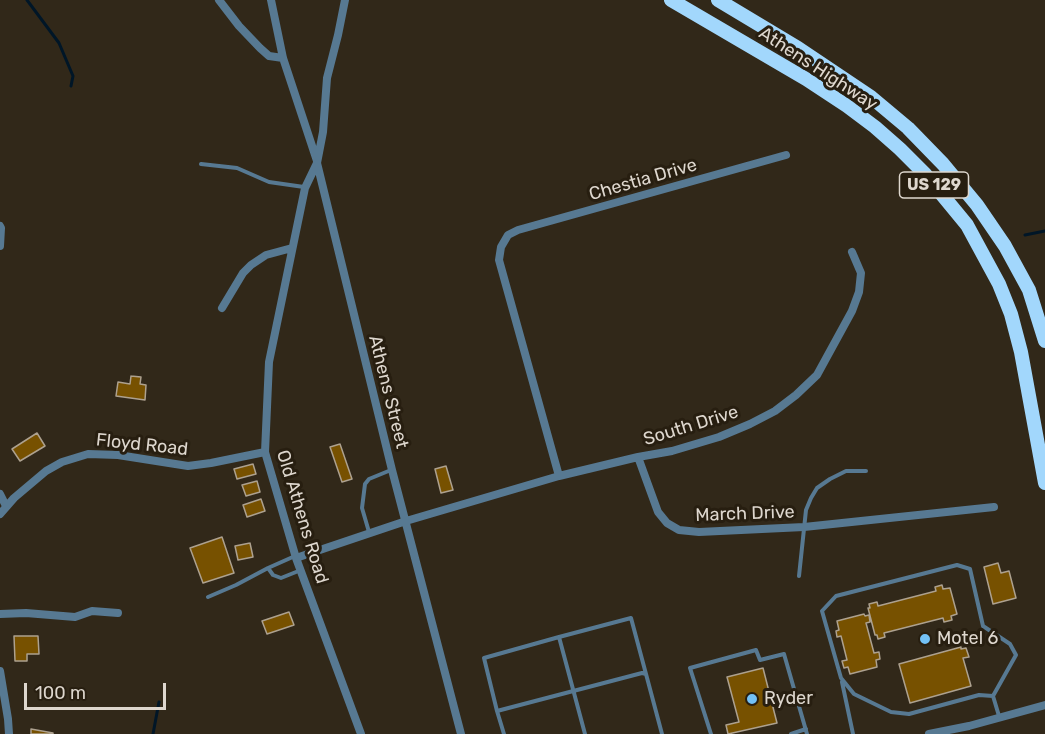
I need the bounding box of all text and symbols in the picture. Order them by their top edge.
street label: Athens Highway [755,23,881,115]
street label: Chestia Drive [587,154,699,206]
road number: US 129 [900,172,968,198]
street label: Athens Street [363,333,413,451]
street label: South Drive [641,401,741,451]
street label: Floyd Road [95,429,189,461]
street label: Old Athens Road [271,448,333,586]
street label: March Drive [695,501,795,527]
place label: Motel 6 [937,628,998,650]
marker: Motel 6 [918,632,932,646]
scale bar [27,671,170,709]
text: 100 m [35,682,86,704]
place label: Ryder [764,688,813,710]
marker: Ryder [745,692,759,706]

